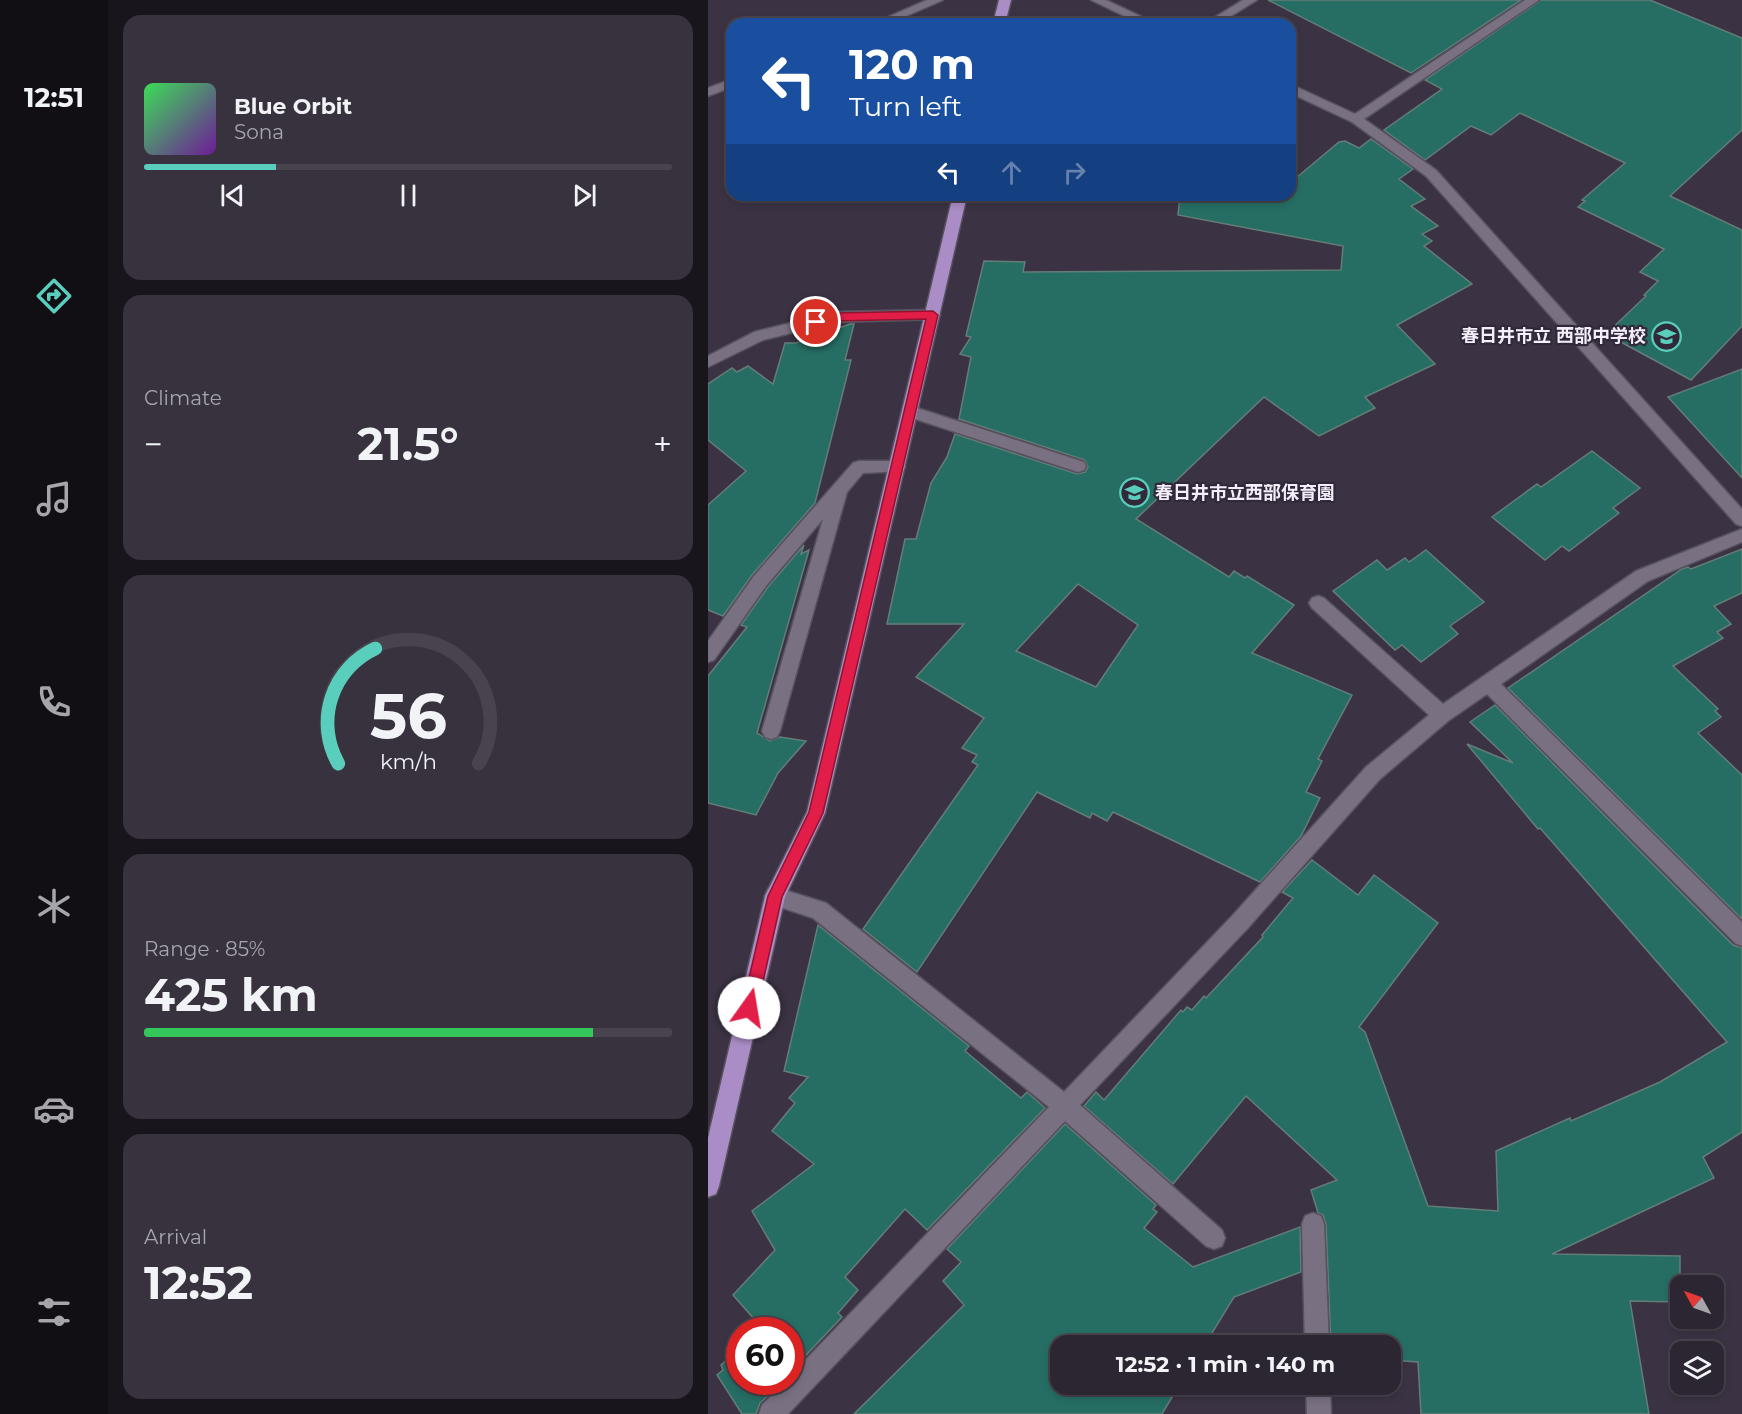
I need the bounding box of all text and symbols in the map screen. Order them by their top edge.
text: 120 m [849,38,975,90]
icon: left [750,42,828,120]
text: 12:51 [24,81,84,114]
text: Turn left [849,90,962,123]
text: Blue Orbit [234,93,352,120]
text: Sona [234,120,284,144]
icon: left [932,156,965,189]
icon: ahead [995,156,1028,189]
icon: right [1058,156,1091,189]
icon: previous [216,179,249,212]
icon: pause [392,179,425,212]
icon: next [568,179,601,212]
icon: directions [33,275,75,317]
pin [790,296,841,347]
icon: arrive [799,305,832,338]
school or university icon: 春日井市立 西部中学校 [1651,320,1683,352]
place label: 春日井市立 西部中学校 [1461,325,1646,347]
text: Climate [144,386,222,410]
text: 21.5° [357,416,459,471]
text: − [144,424,163,464]
text: + [653,424,672,464]
school or university icon: 春日井市立西部保育園 [1118,477,1150,509]
icon: music [33,478,75,520]
place label: 春日井市立西部保育園 [1155,482,1335,504]
text: 56 [370,678,446,754]
icon: phone [33,681,75,723]
text: km/h [379,748,437,774]
icon: climate [33,885,75,927]
text: Range · 85% [144,937,265,961]
text: 425 km [144,967,318,1022]
position arrow [717,976,781,1040]
icon: car [33,1088,75,1130]
text: Arrival [144,1225,207,1249]
text: 12:52 [144,1255,253,1310]
north arrow [1670,1275,1724,1329]
map controls [1670,1275,1724,1395]
icon: filters [33,1291,75,1333]
speed limit sign: 60 [726,1317,804,1395]
button: layers [1670,1341,1724,1395]
text: 12:52 · 1 min · 140 m [1116,1351,1335,1378]

